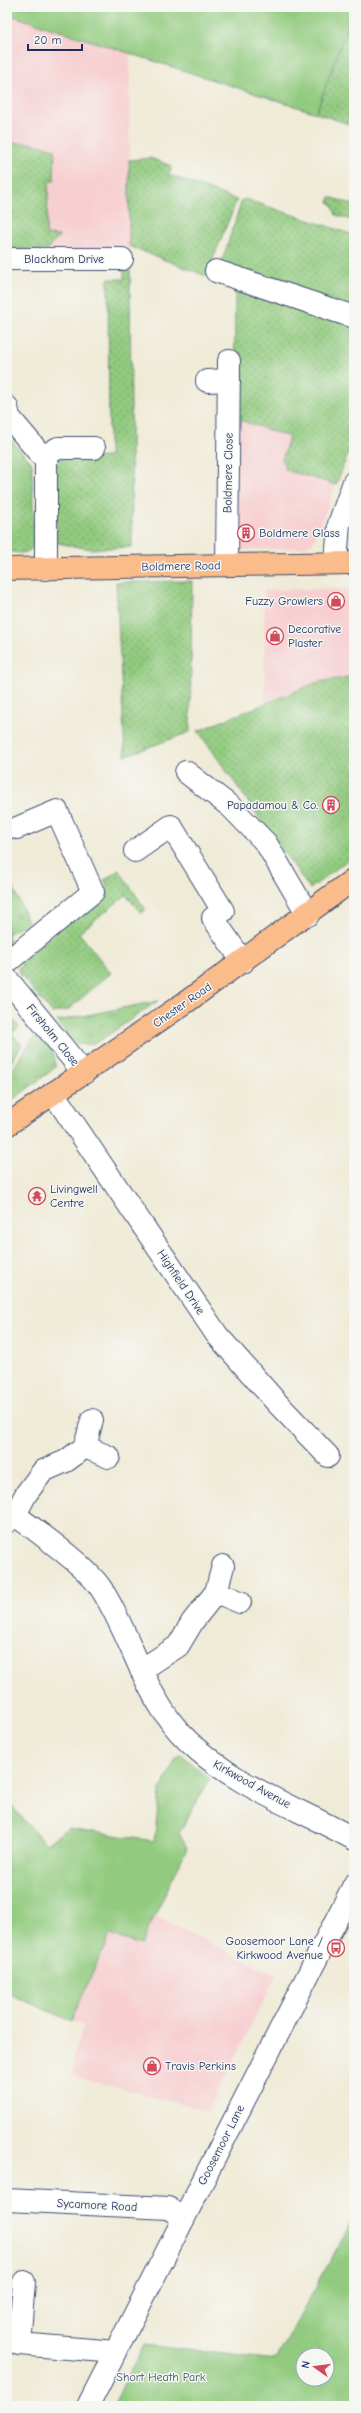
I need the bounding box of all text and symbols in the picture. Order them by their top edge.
scale bar [28,26,82,52]
text: 20 m [34,33,62,47]
street label: Blackham Drive [24,252,104,266]
street label: Boldmere Close [220,433,236,513]
building icon: Boldmere Glass [236,523,256,543]
place label: Boldmere Glass [259,526,340,540]
street label: Boldmere Road [141,558,221,574]
shop icon: Fuzzy Growlers [326,591,346,611]
place label: Fuzzy Growlers [245,594,323,608]
place label: Decorative Plaster [288,622,341,650]
shop icon: Decorative Plaster [265,626,285,646]
building icon: Papadamou & Co. [321,795,341,815]
place label: Papadamou & Co. [227,798,318,812]
street label: Chester Road [150,980,214,1030]
street label: Firsholm Close [24,1001,82,1069]
place label: Livingwell Centre [50,1182,98,1210]
temple icon: Livingwell Centre [27,1186,47,1206]
street label: Highfield Drive [154,1247,208,1317]
street label: Kirkwood Avenue [211,1757,293,1811]
place label: Goosemoor Lane / Kirkwood Avenue [226,1934,323,1962]
bus stop icon: Goosemoor Lane / Kirkwood Avenue [326,1938,346,1958]
shop icon: Travis Perkins [142,2056,162,2076]
place label: Travis Perkins [165,2059,236,2073]
street label: Goosemoor Lane [195,2103,247,2187]
street label: Sycamore Road [56,2196,138,2214]
north arrow [295,2347,335,2387]
text: N [299,2360,313,2370]
park label: Short Heath Park [116,2370,206,2384]

